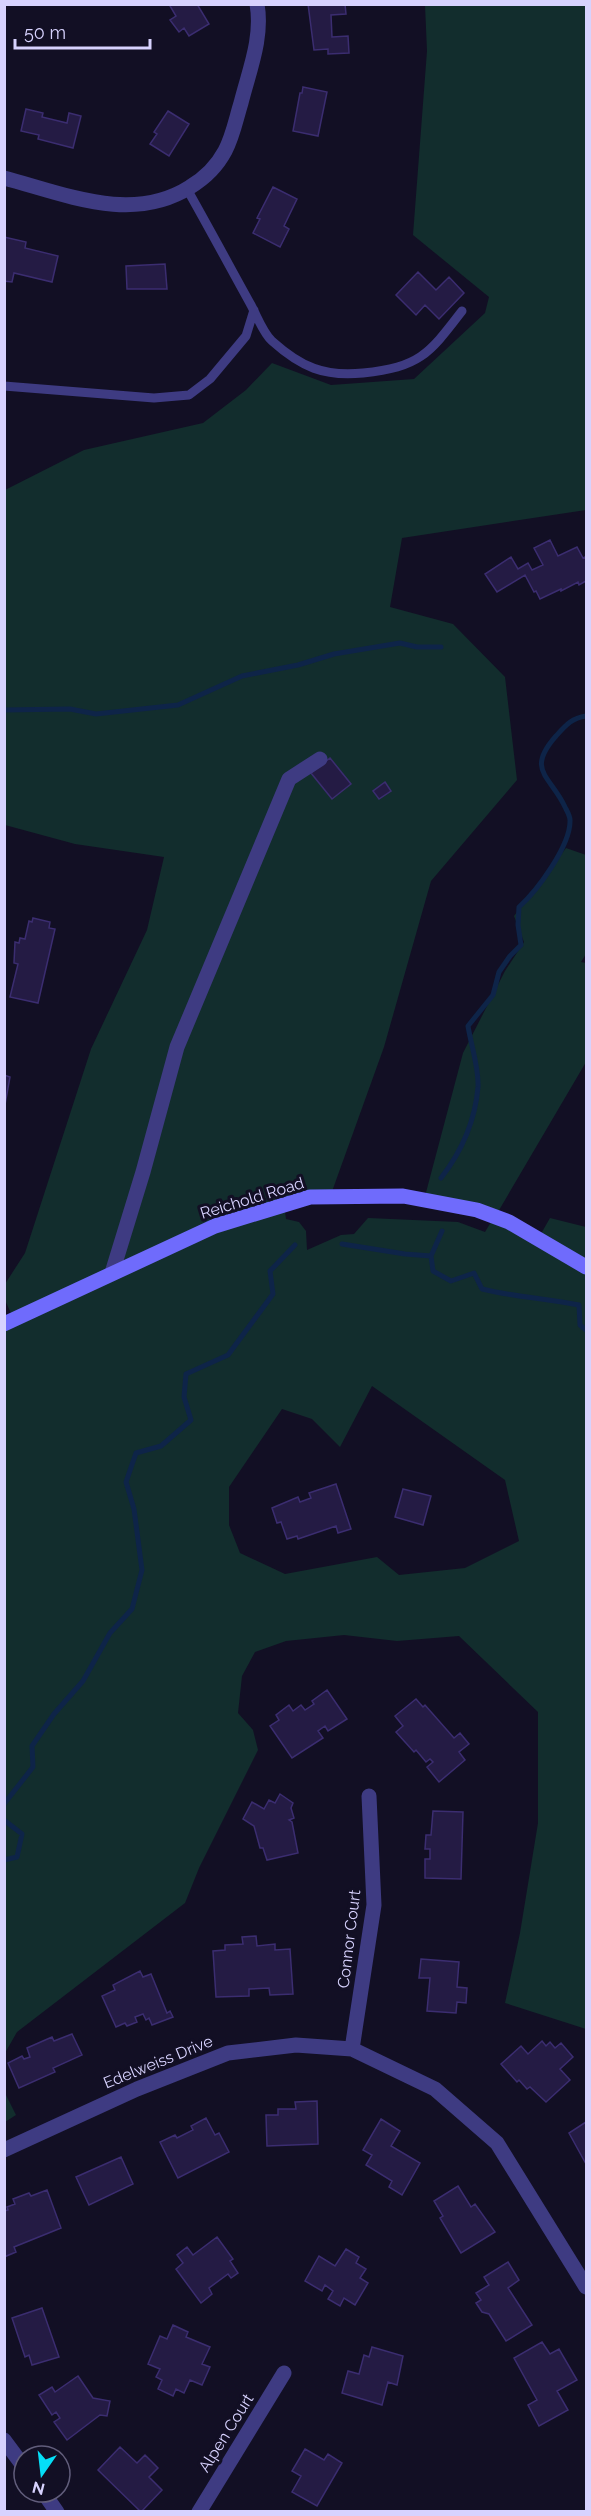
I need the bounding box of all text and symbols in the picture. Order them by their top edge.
scale bar [15,12,150,50]
text: 50 m [24,22,66,43]
street label: Reichold Road [198,1173,306,1223]
street label: Connor Court [334,1888,365,1989]
street label: Edelweiss Drive [101,2031,215,2093]
street label: Alpen Court [194,2390,258,2476]
north arrow [12,2444,72,2504]
text: N [30,2477,47,2499]

